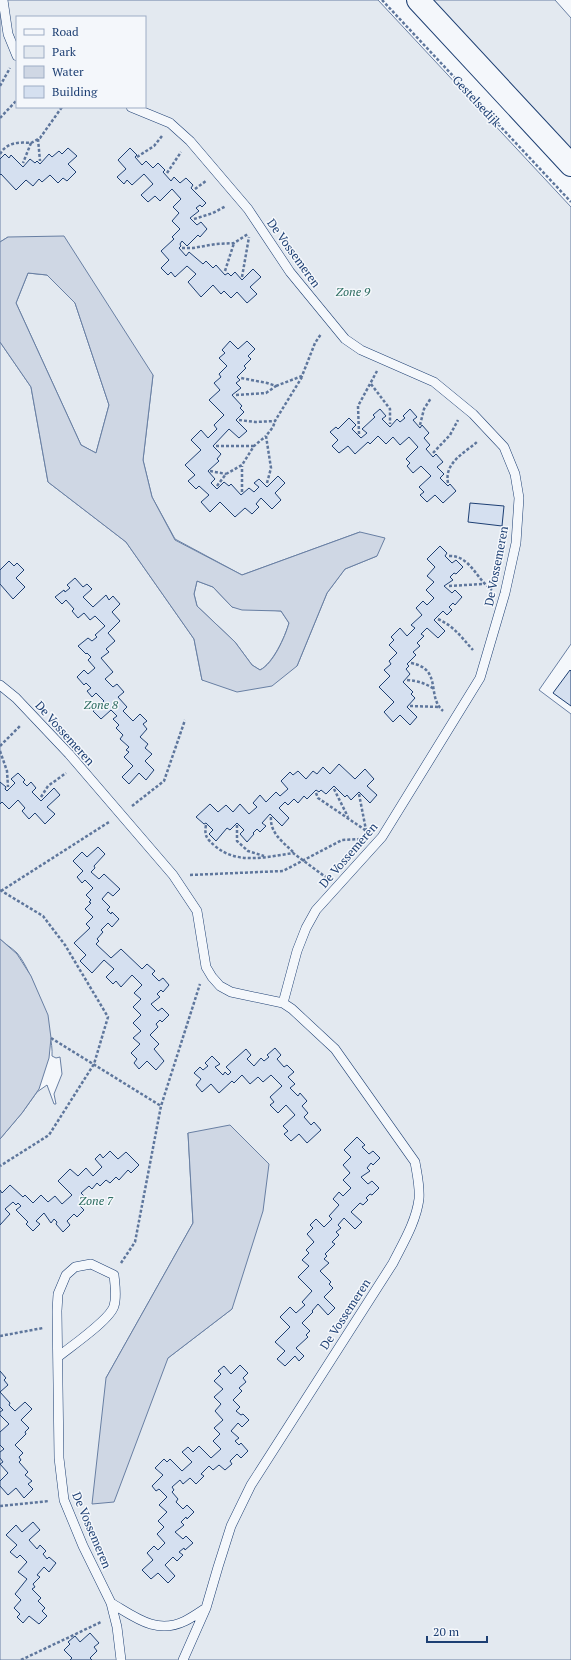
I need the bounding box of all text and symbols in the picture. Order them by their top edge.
legend [16,16,146,108]
text: Road [52,24,79,39]
text: Park [52,44,77,59]
text: Water [52,64,84,79]
street label: Gestelsedijk [449,72,505,130]
text: Building [52,84,98,99]
street label: De Vossemeren [264,216,324,290]
park label: Zone 9 [336,284,371,299]
street label: De Vossemeren [481,525,511,607]
park label: Zone 8 [84,697,119,712]
street label: De Vossemeren [32,698,98,768]
street label: De Vossemeren [316,819,380,891]
park label: Zone 7 [79,1193,114,1208]
street label: De Vossemeren [317,1276,373,1352]
street label: De Vossemeren [69,1490,115,1570]
scale bar [427,1618,487,1644]
text: 20 m [433,1624,460,1639]

